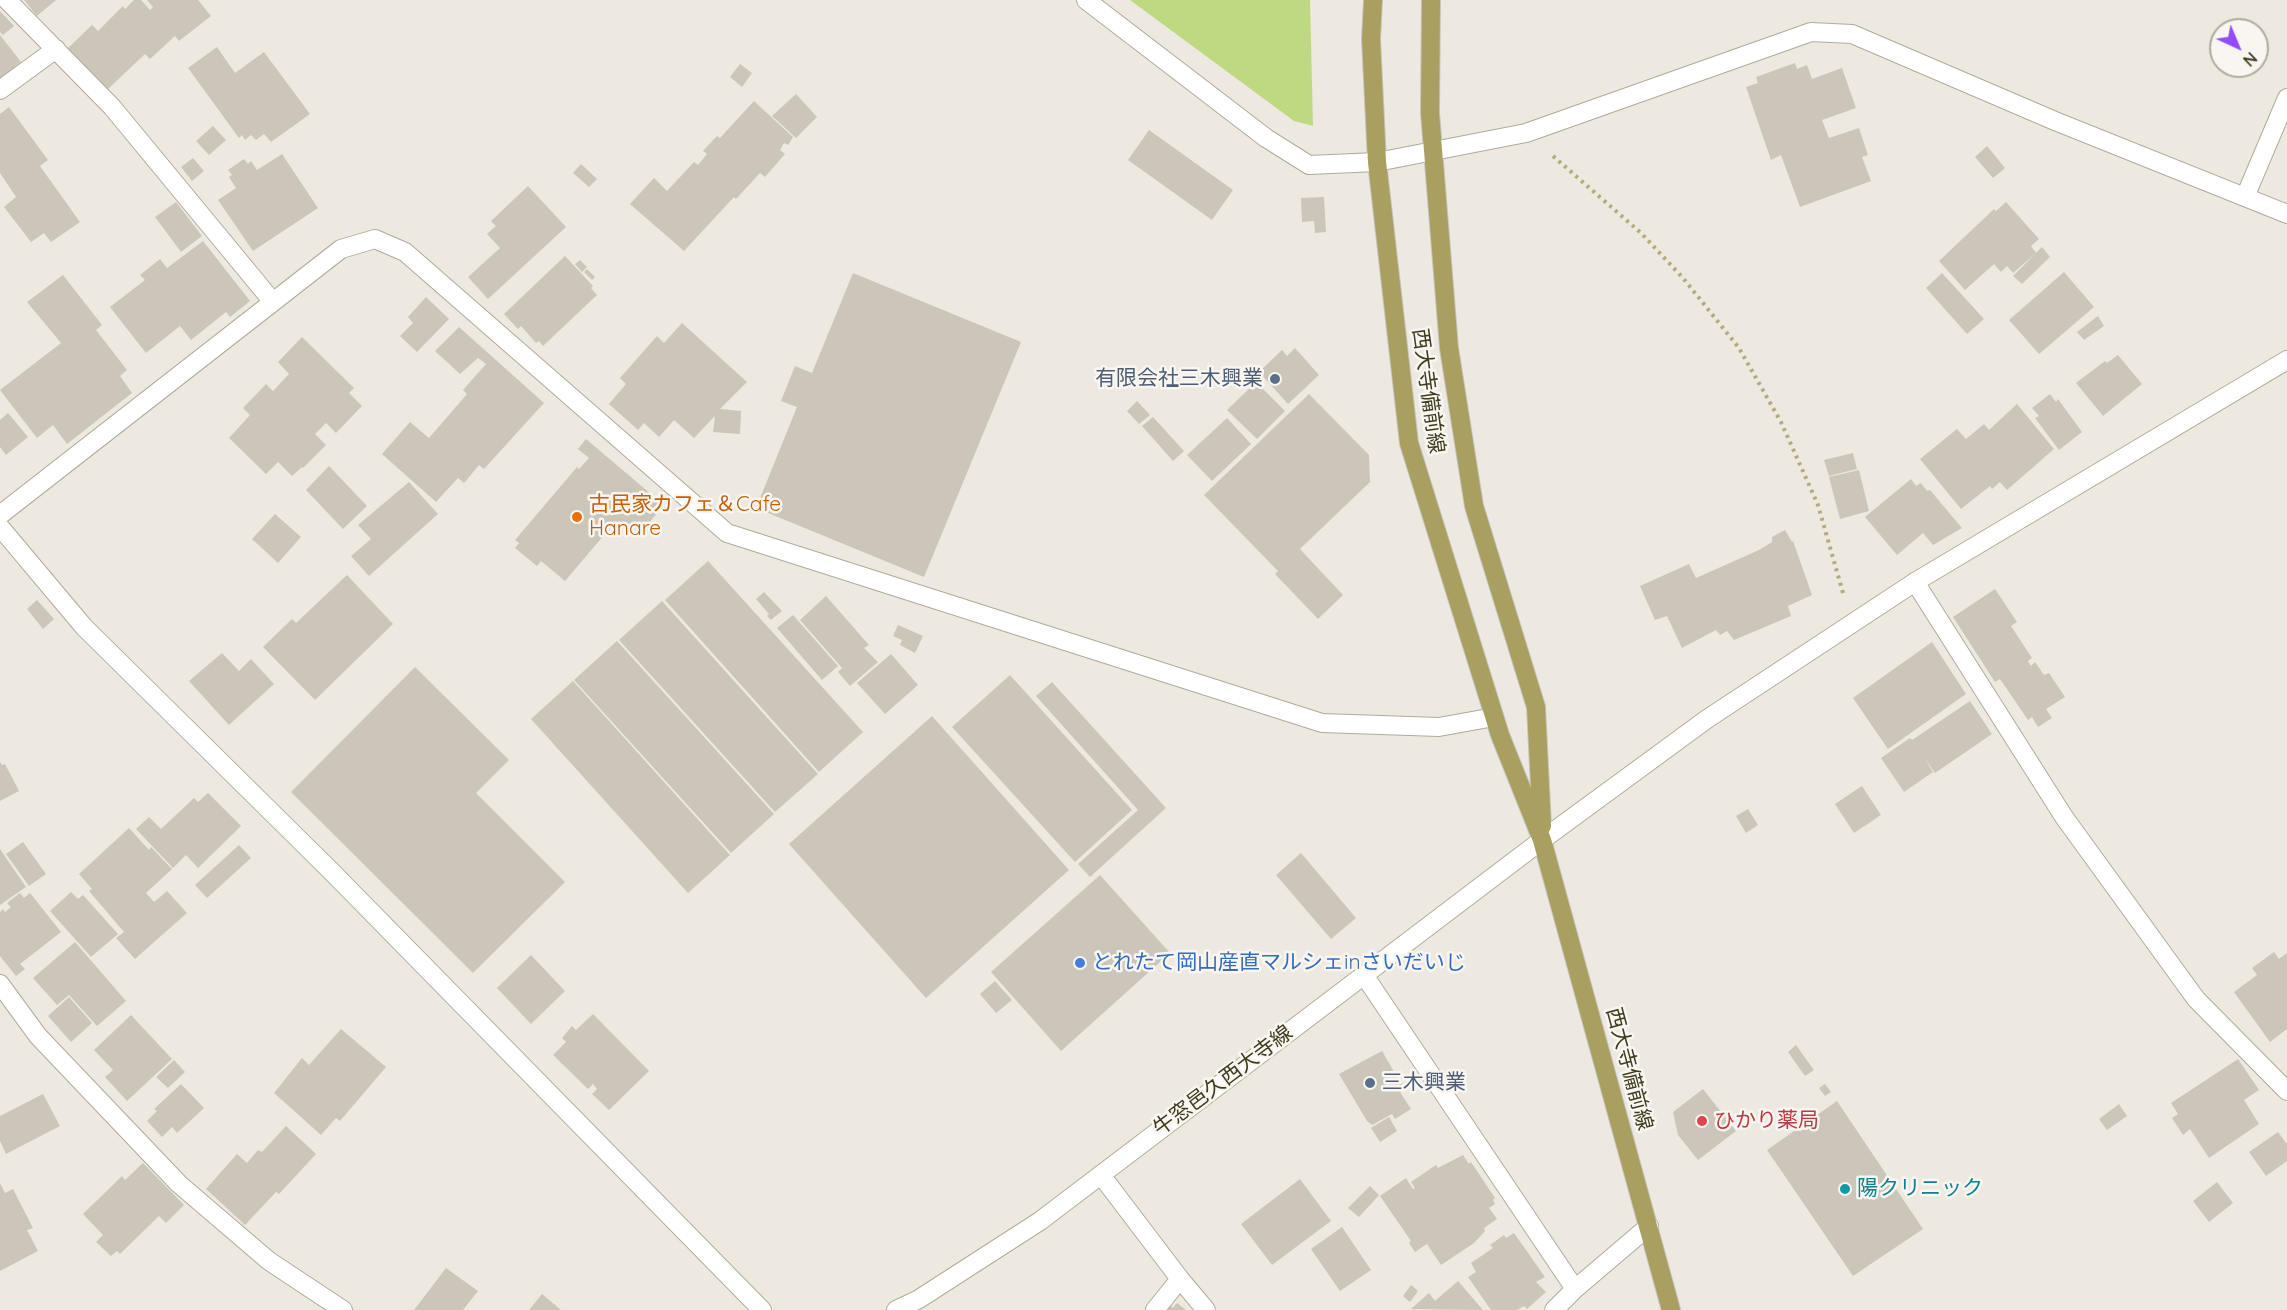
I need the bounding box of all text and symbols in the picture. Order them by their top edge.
north arrow [2209,18,2269,78]
text: N [2239,48,2261,71]
street label: 西大寺備前線 [1407,327,1449,455]
place label: 有限会社三木興業 [1095,366,1263,392]
marker: 有限会社三木興業 [1268,372,1282,386]
place label: 古民家カフェ＆Cafe Hanare [589,492,781,542]
marker: 古民家カフェ＆Cafe Hanare [570,510,584,524]
place label: とれたて岡山産直マルシェinさいだいじ [1092,950,1466,976]
marker: とれたて岡山産直マルシェinさいだいじ [1073,956,1087,970]
street label: 西大寺備前線 [1601,1005,1657,1133]
street label: 牛窓邑久西大寺線 [1148,1020,1298,1142]
place label: 三木興業 [1382,1070,1466,1096]
marker: 三木興業 [1363,1076,1377,1090]
place label: ひかり薬局 [1714,1108,1819,1134]
marker: ひかり薬局 [1695,1114,1709,1128]
place label: 陽クリニック [1857,1176,1983,1202]
marker: 陽クリニック [1838,1182,1852,1196]

